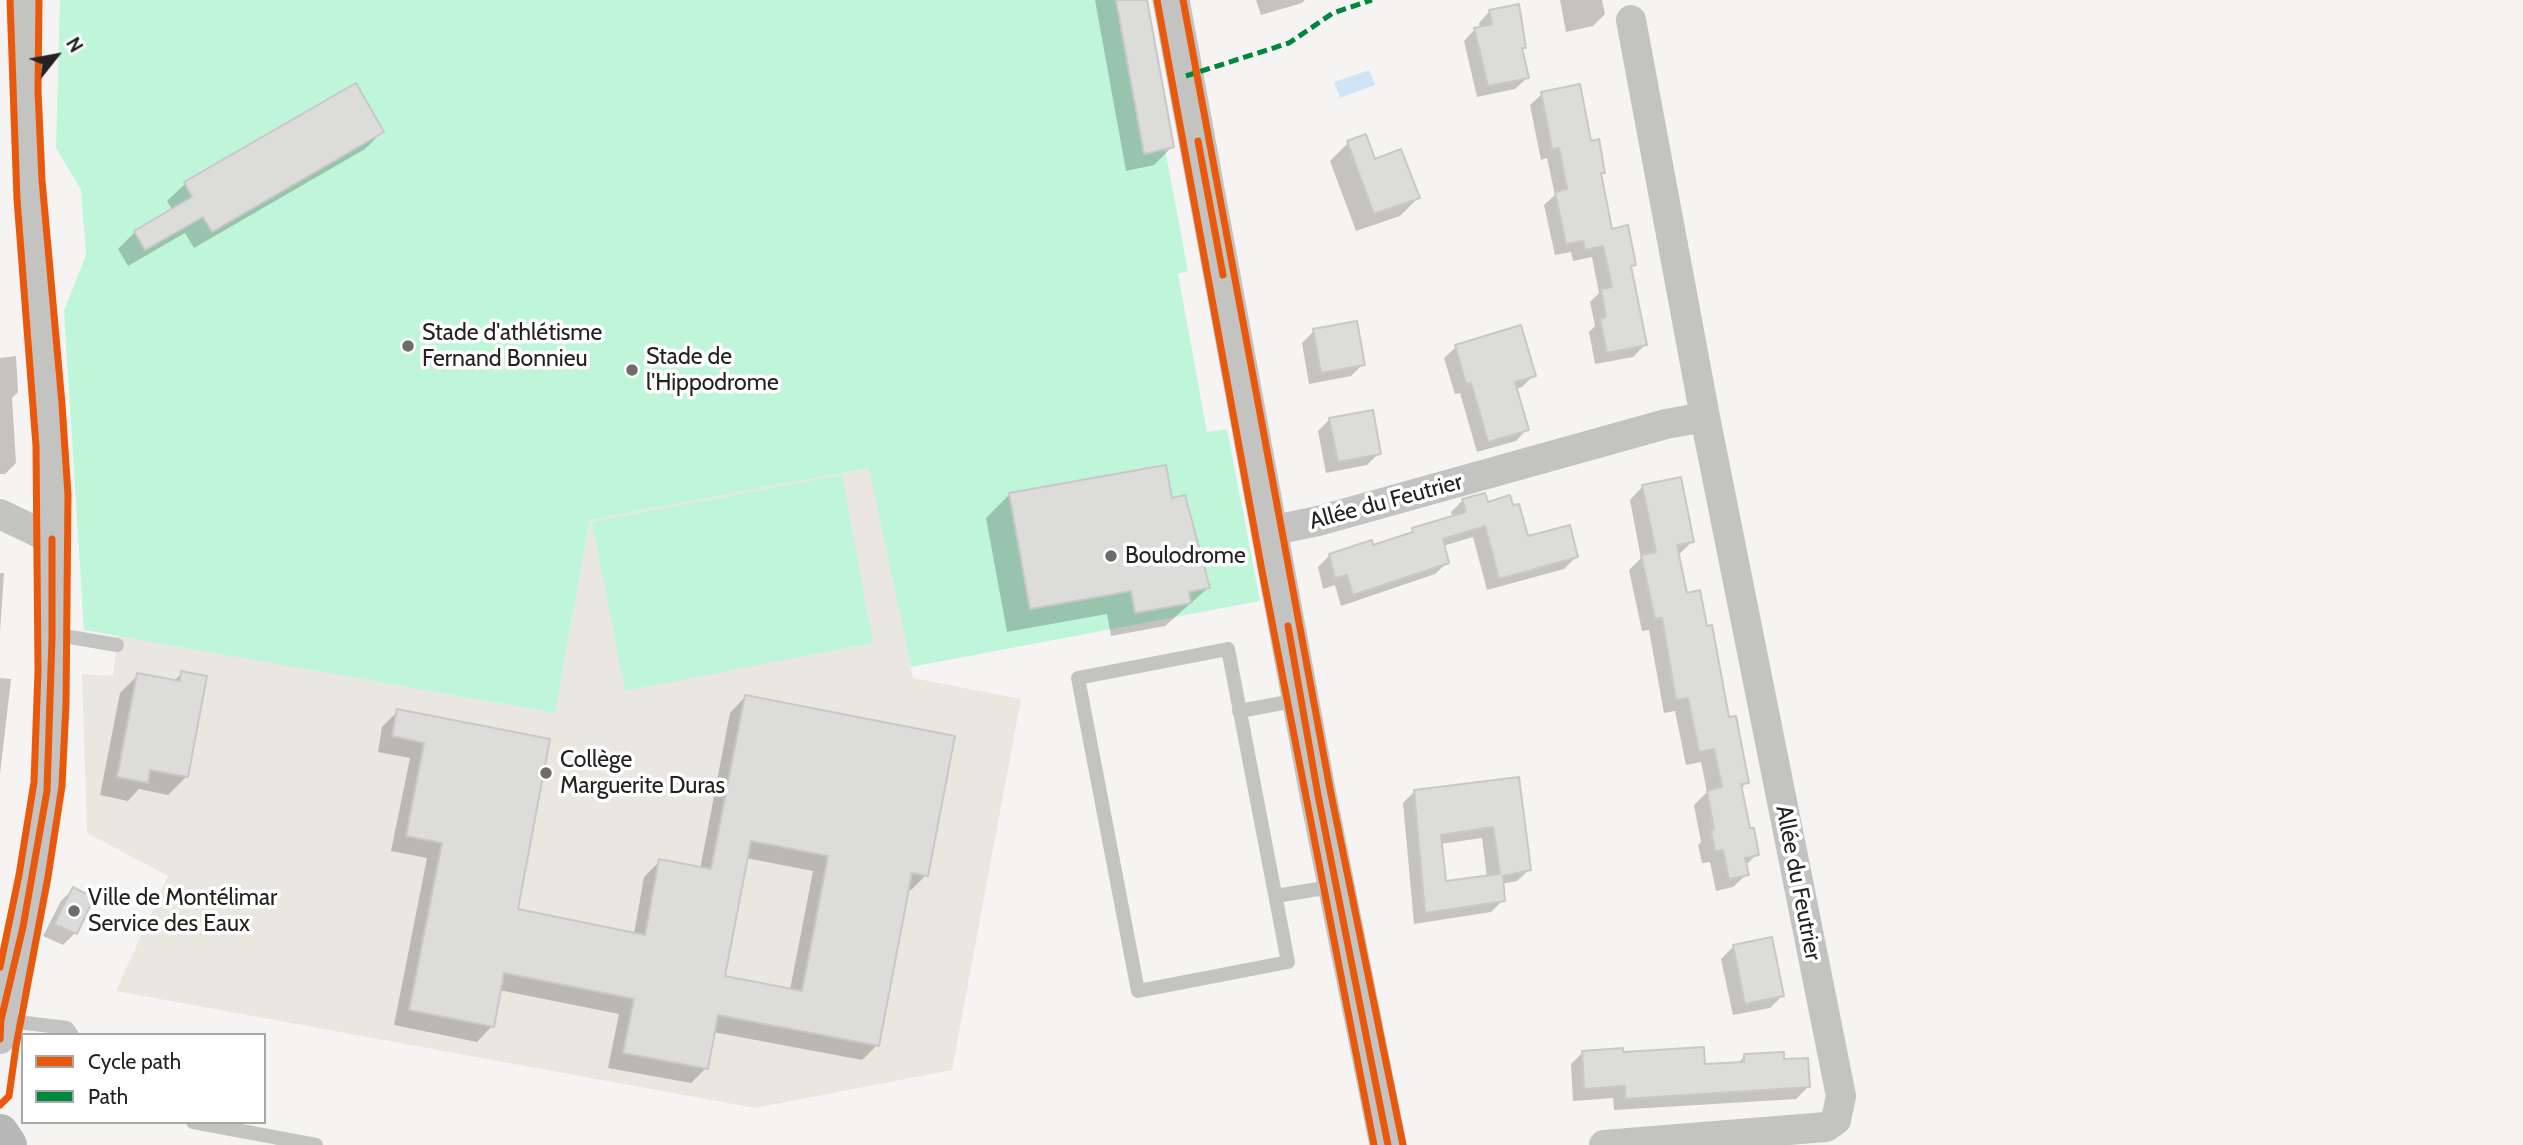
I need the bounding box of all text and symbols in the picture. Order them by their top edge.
north arrow [21,21,91,91]
text: N [61,33,88,57]
place label: Stade d'athlétisme Fernand Bonnieu [422,319,602,373]
marker: Stade d'athlétisme Fernand Bonnieu [400,338,416,354]
place label: Stade de l'Hippodrome [646,343,779,397]
marker: Stade de l'Hippodrome [624,362,640,378]
street label: Allée du Feutrier [1306,468,1466,536]
place label: Boulodrome [1125,542,1246,570]
marker: Boulodrome [1103,548,1119,564]
place label: Collège Marguerite Duras [560,746,725,800]
marker: Collège Marguerite Duras [538,765,554,781]
street label: Allée du Feutrier [1769,803,1827,963]
place label: Ville de Montélimar Service des Eaux [88,884,277,938]
marker: Ville de Montélimar Service des Eaux [66,903,82,919]
legend [21,1033,266,1124]
text: Cycle path [88,1049,181,1074]
text: Path [88,1084,128,1109]

